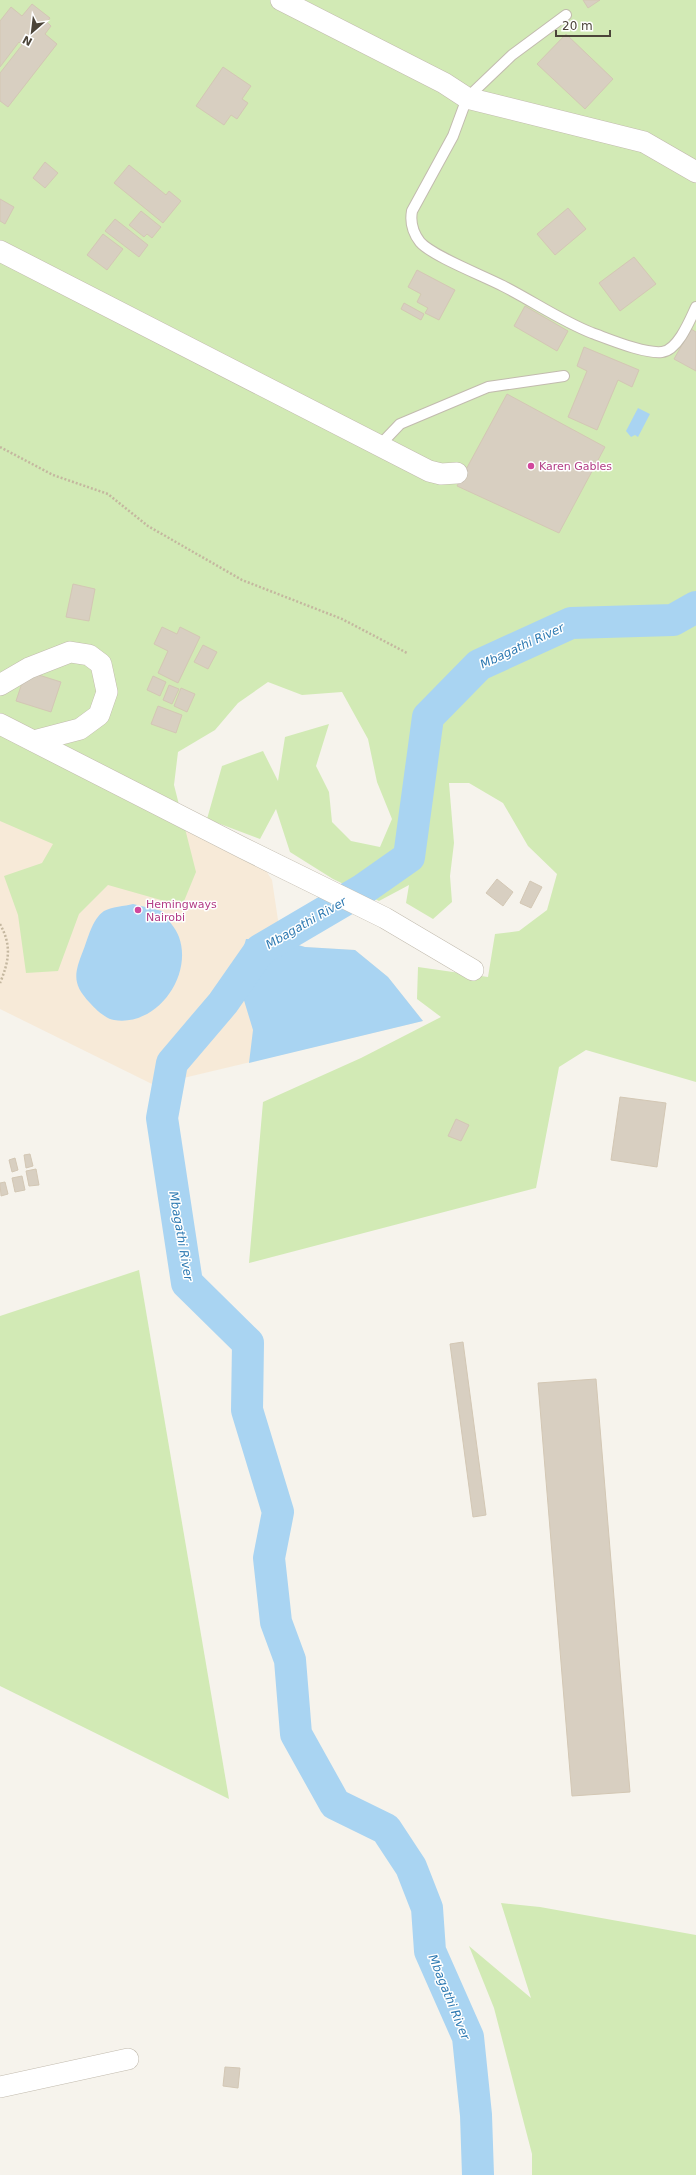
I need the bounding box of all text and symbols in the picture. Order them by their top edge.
north arrow [12,12,52,52]
scale bar [556,12,610,38]
text: 20 m [562,19,593,33]
text: N [20,32,35,48]
place label: Karen Gables [539,460,612,473]
marker: Karen Gables [526,461,536,471]
water label: Mbagathi River [478,620,567,672]
water label: Mbagathi River [263,894,350,952]
place label: Hemingways Nairobi [146,898,217,924]
marker: Hemingways Nairobi [133,905,143,915]
water label: Mbagathi River [166,1190,196,1283]
water label: Mbagathi River [425,1952,473,2043]

